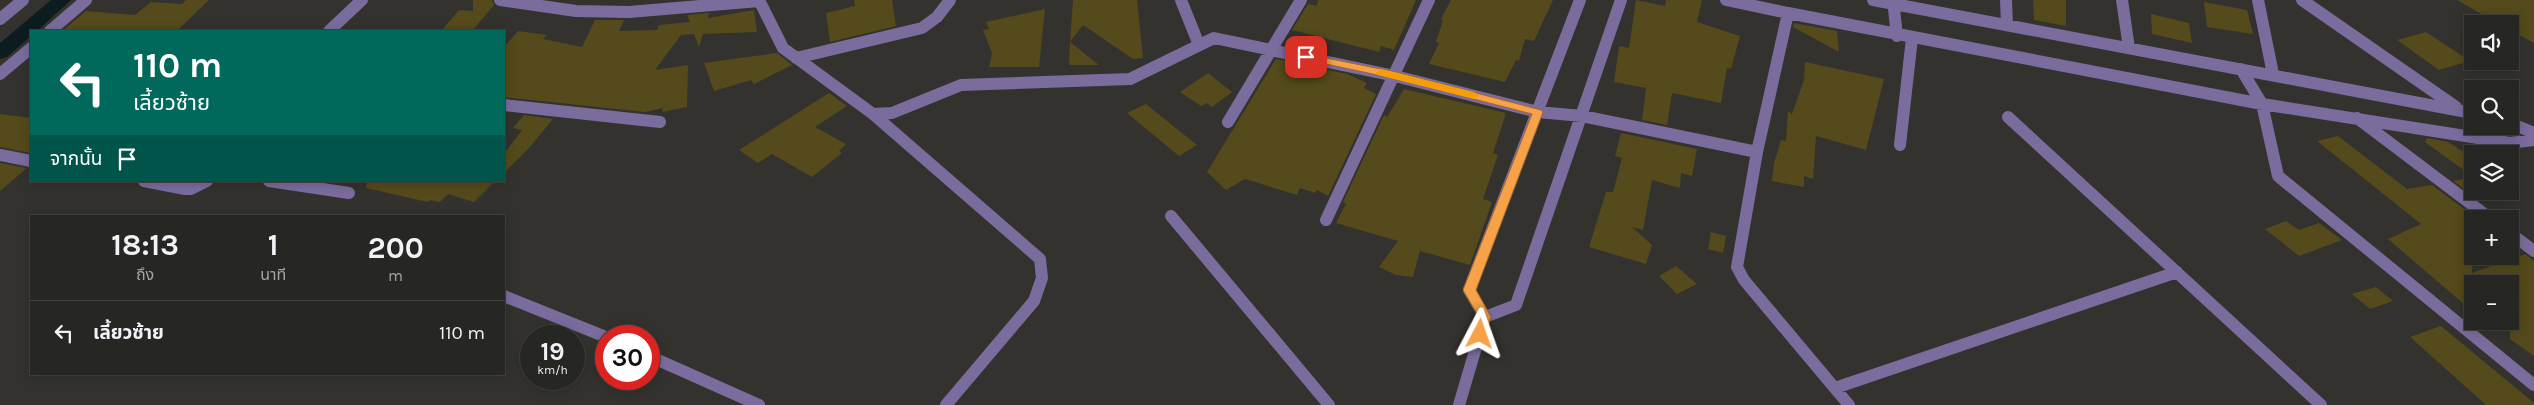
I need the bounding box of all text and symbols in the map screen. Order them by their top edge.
map controls [2464,15,2519,330]
button: sound [2464,15,2519,70]
pin [1285,36,1327,78]
icon: arrive [1292,43,1320,71]
text: 110 m [133,45,222,86]
icon: left [50,50,115,115]
button: search [2464,80,2519,135]
text: เลี้ยวซ้าย [133,90,210,116]
icon: arrive [113,145,141,173]
button: layers [2464,145,2519,200]
text: จากนั้น [50,148,103,170]
button: + [2464,210,2519,265]
text: 18:13 [111,227,179,263]
text: 1 [268,227,279,263]
text: 200 [368,230,424,266]
text: ถึง [136,265,154,284]
text: นาที [260,265,286,284]
text: m [388,266,403,285]
button: − [2464,275,2519,330]
position arrow [1453,307,1505,359]
icon: left [50,319,78,347]
text: เลี้ยวซ้าย [93,322,164,344]
text: 110 m [439,322,485,344]
speed limit sign: 30 [595,325,660,390]
text: 19 [540,337,565,366]
text: km/h [537,363,568,377]

